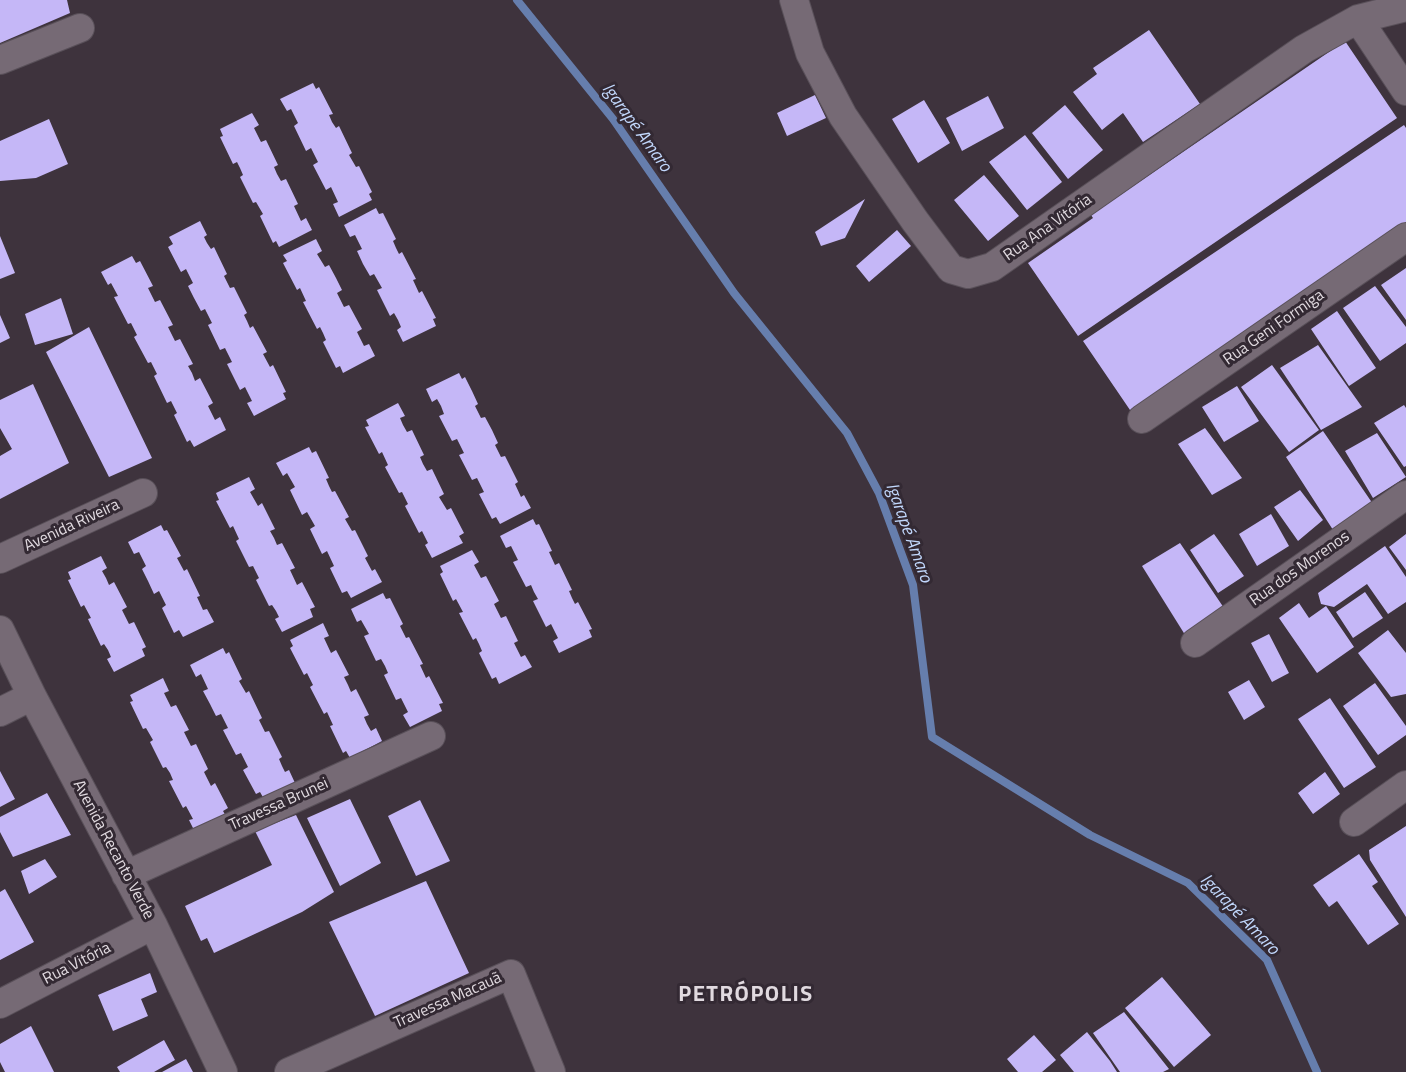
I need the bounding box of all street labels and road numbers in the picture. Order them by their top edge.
street label: Rua Ana Vitória [1000,190,1096,266]
street label: Rua Geni Formiga [1220,286,1328,370]
street label: Avenida Riveira [21,496,123,556]
street label: Rua dos Morenos [1246,527,1354,611]
street label: Travessa Brunei [226,775,332,835]
street label: Avenida Recanto Verde [68,777,158,923]
street label: Rua Vitória [40,939,114,989]
street label: Travessa Macauã [391,969,505,1033]

